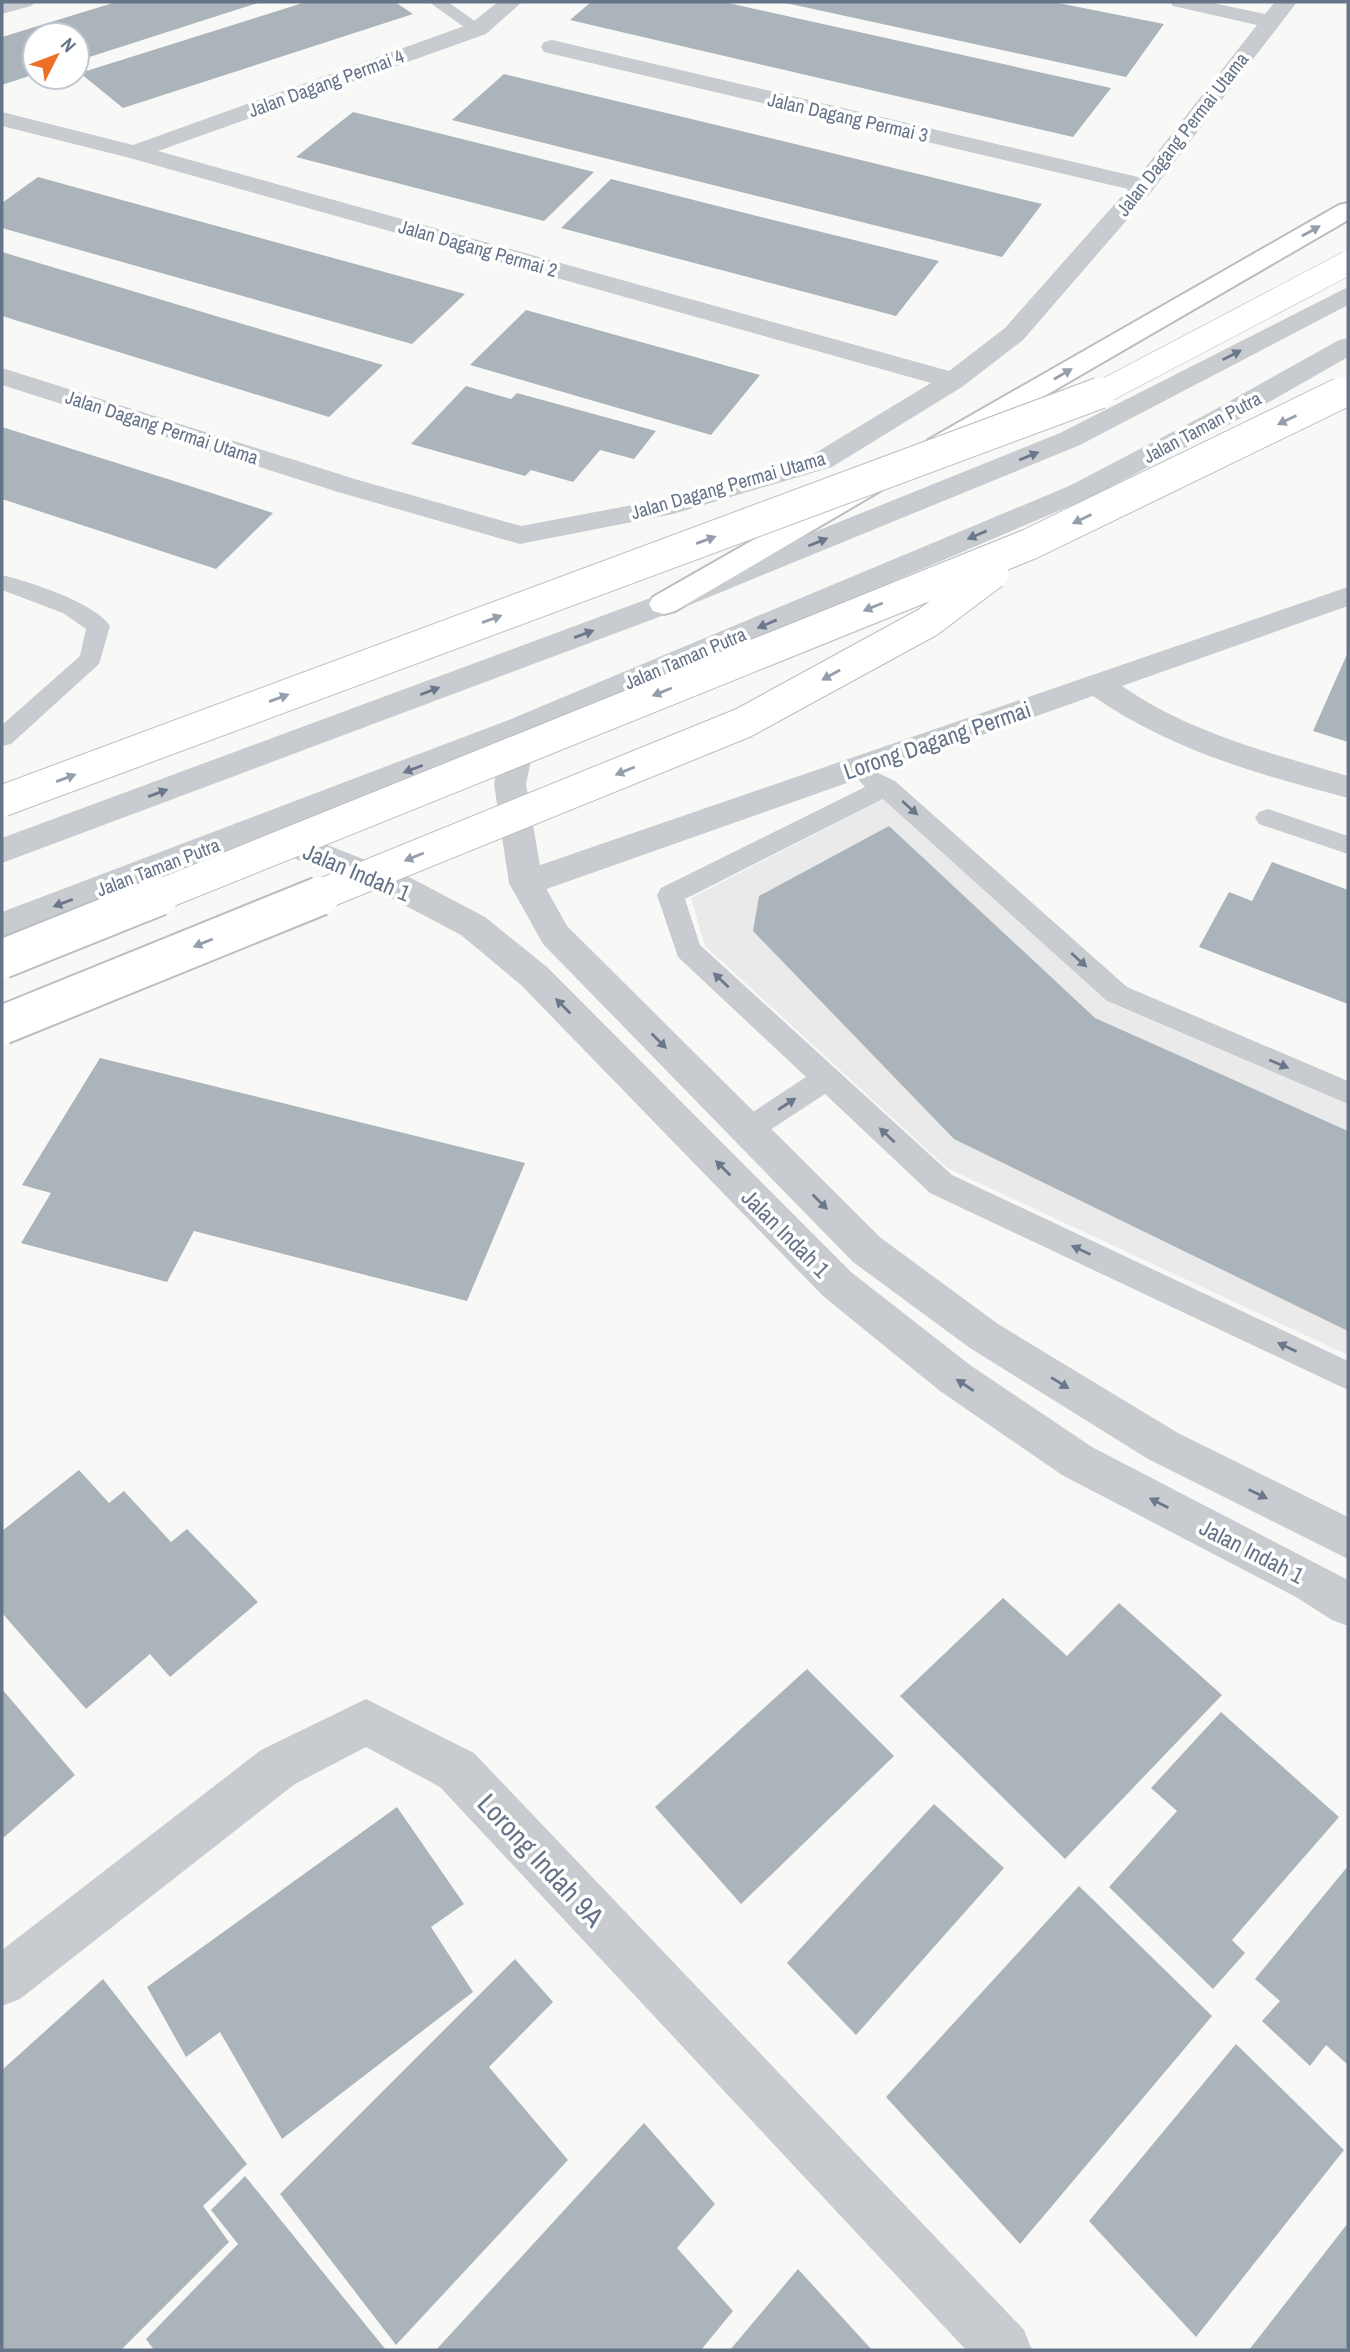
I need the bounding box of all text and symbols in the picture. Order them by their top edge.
north arrow [21,21,91,91]
text: N [55,32,82,58]
street label: Jalan Dagang Permai 4 [245,43,408,123]
street label: Jalan Dagang Permai Utama [1110,47,1254,221]
street label: Jalan Dagang Permai 3 [765,86,931,148]
street label: Jalan Dagang Permai 2 [396,213,560,283]
one-way arrow [1302,225,1321,237]
one-way arrow [1223,349,1243,361]
one-way arrow [1053,368,1072,380]
street label: Jalan Dagang Permai Utama [62,384,262,471]
street label: Jalan Taman Putra [1139,385,1266,469]
one-way arrow [1277,415,1297,426]
street label: Jalan Dagang Permai Utama [628,445,828,525]
one-way arrow [1019,450,1040,461]
one-way arrow [1072,513,1092,525]
one-way arrow [966,530,987,541]
one-way arrow [695,534,716,545]
one-way arrow [808,536,829,547]
one-way arrow [862,602,883,613]
one-way arrow [482,613,503,624]
one-way arrow [756,618,777,629]
street label: Jalan Taman Putra [620,621,750,695]
one-way arrow [574,628,595,639]
one-way arrow [821,669,840,681]
one-way arrow [419,686,440,697]
one-way arrow [651,687,672,698]
one-way arrow [269,693,290,704]
street label: Lorong Dagang Permai [839,693,1035,787]
one-way arrow [402,764,423,775]
one-way arrow [614,766,635,777]
one-way arrow [55,772,76,783]
one-way arrow [147,787,168,798]
one-way arrow [901,800,919,816]
street label: Jalan Taman Putra [93,831,224,902]
street label: Jalan Indah 1 [299,836,416,909]
one-way arrow [403,851,424,862]
one-way arrow [52,897,73,908]
one-way arrow [193,937,214,948]
one-way arrow [1070,952,1088,968]
one-way arrow [712,972,729,988]
one-way arrow [556,998,572,1015]
one-way arrow [651,1033,668,1050]
one-way arrow [1269,1058,1289,1070]
one-way arrow [778,1097,796,1111]
one-way arrow [878,1127,896,1143]
one-way arrow [715,1160,731,1177]
street label: Jalan Indah 1 [735,1182,837,1284]
one-way arrow [811,1194,828,1210]
one-way arrow [1071,1244,1091,1256]
one-way arrow [1276,1341,1297,1352]
one-way arrow [1050,1376,1069,1389]
one-way arrow [955,1378,975,1391]
one-way arrow [1248,1488,1268,1499]
one-way arrow [1149,1497,1169,1508]
street label: Jalan Indah 1 [1195,1511,1310,1591]
street label: Lorong Indah 9A [469,1785,613,1936]

